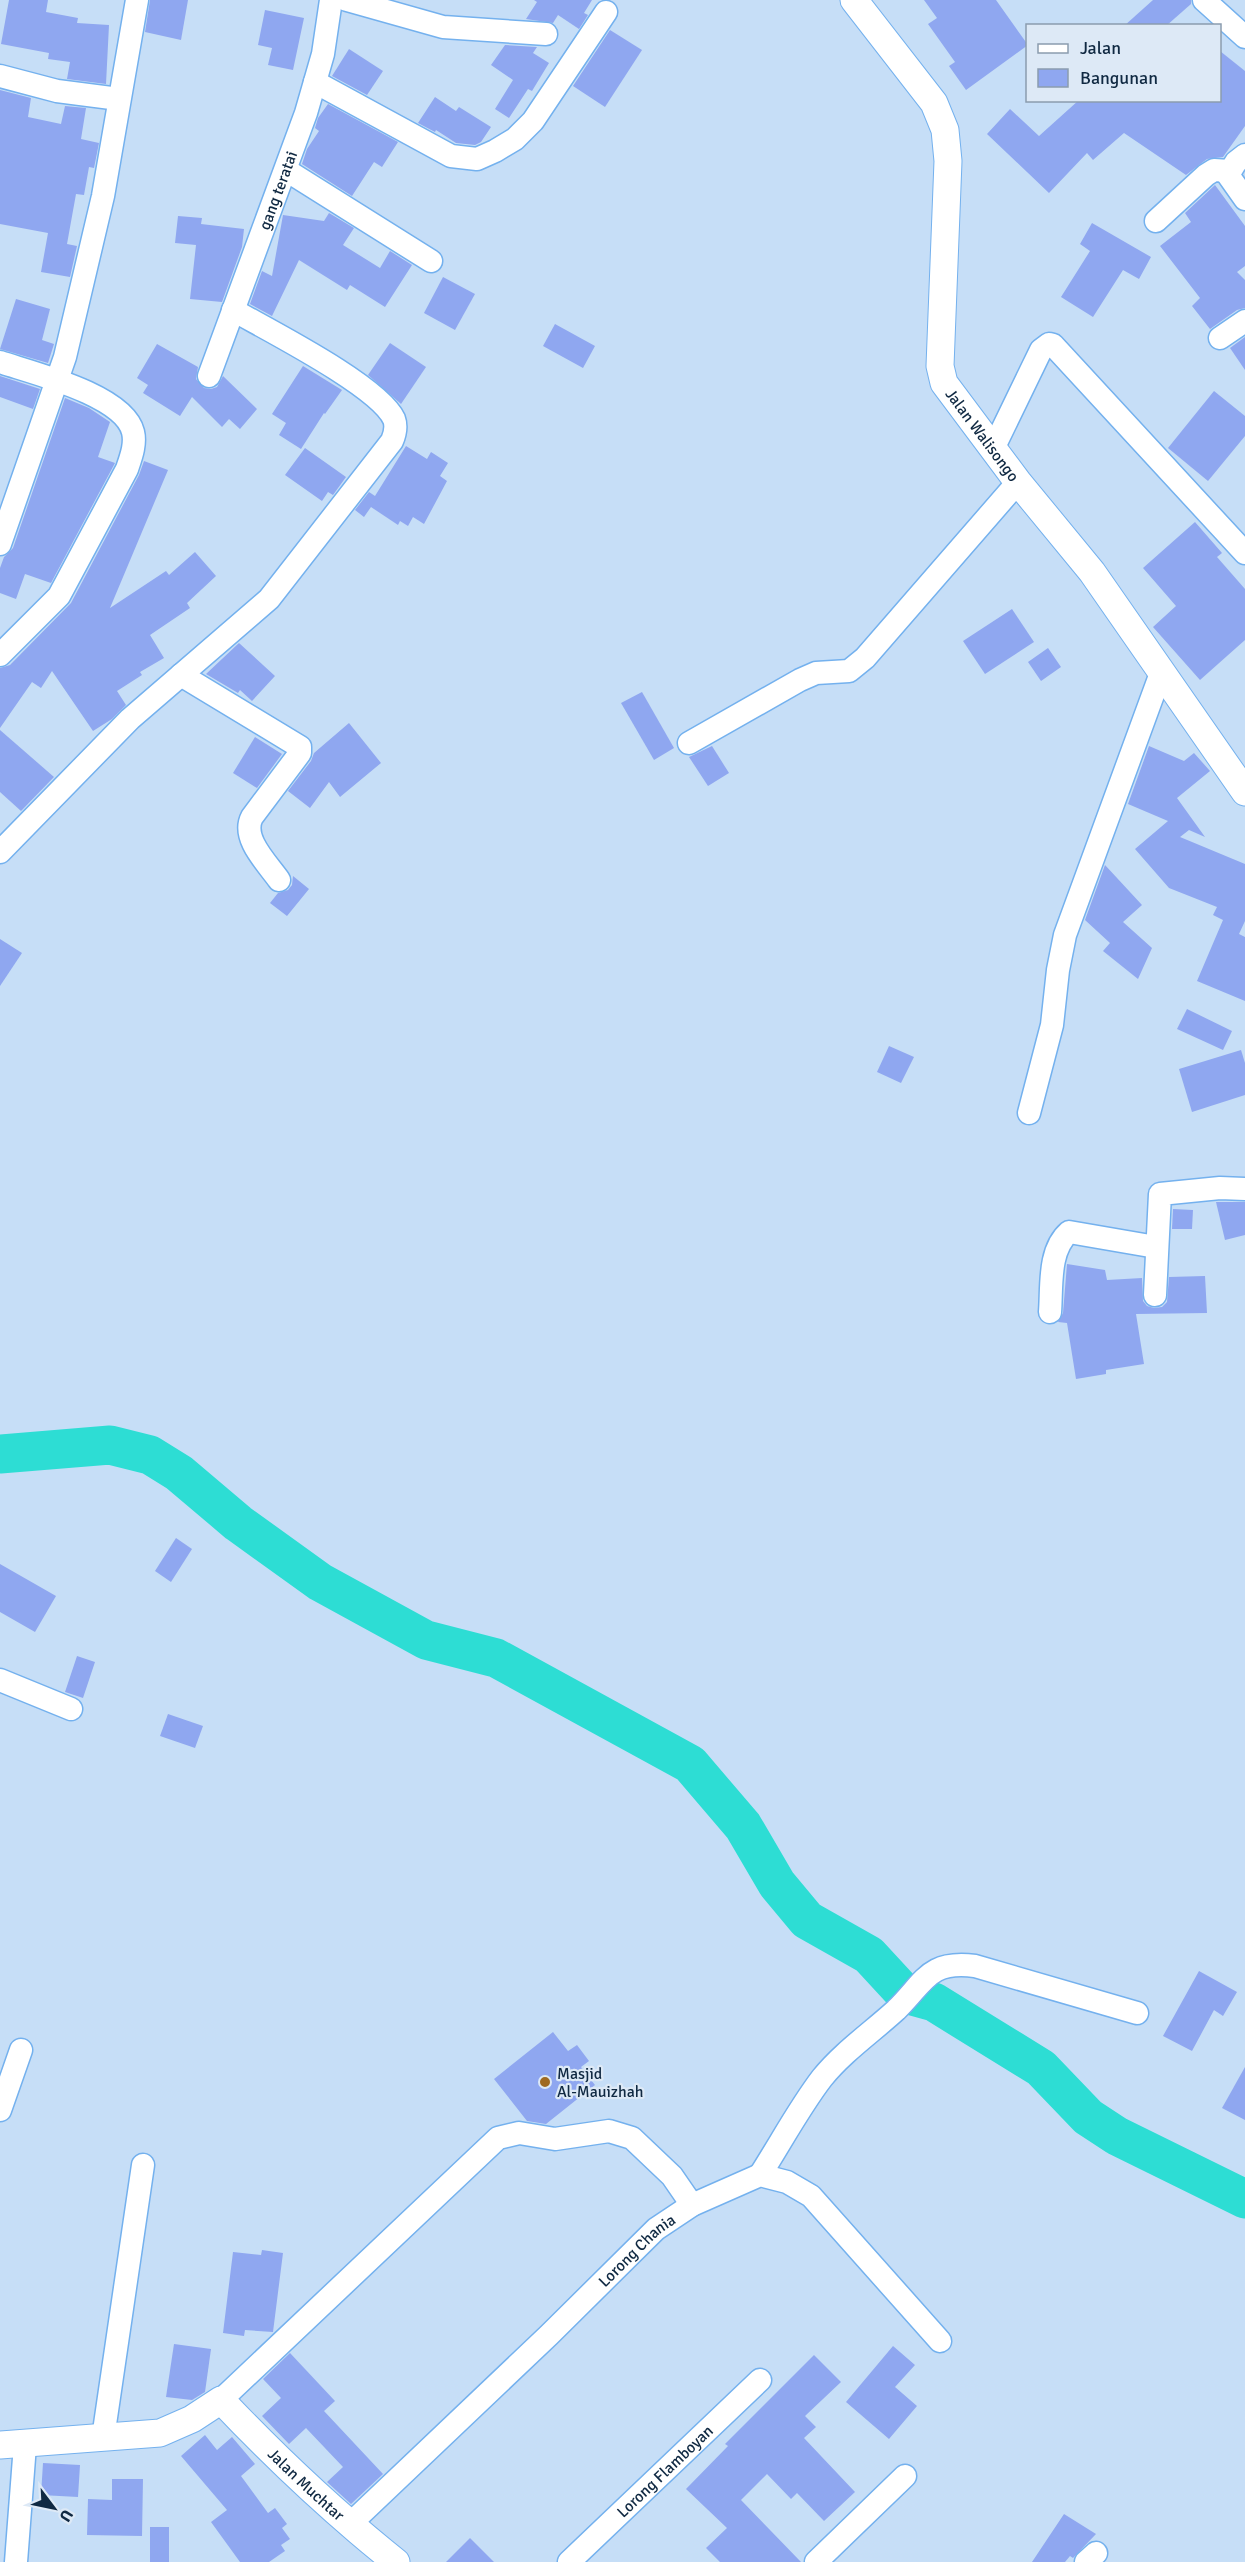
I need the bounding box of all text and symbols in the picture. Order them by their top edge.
legend [1026,24,1221,102]
text: Jalan [1080,37,1121,59]
text: Bangunan [1080,67,1158,89]
street label: gang teratai [255,148,302,233]
street label: Jalan Walisongo [941,385,1023,486]
place label: Masjid Al-Mauizhah [557,2064,644,2102]
marker: Masjid Al-Mauizhah [538,2075,552,2089]
street label: Lorong Chania [594,2210,679,2292]
street label: Lorong Flamboyan [613,2421,718,2522]
street label: Jalan Muchtar [263,2444,348,2526]
north arrow [24,2478,84,2538]
text: U [55,2506,77,2525]

